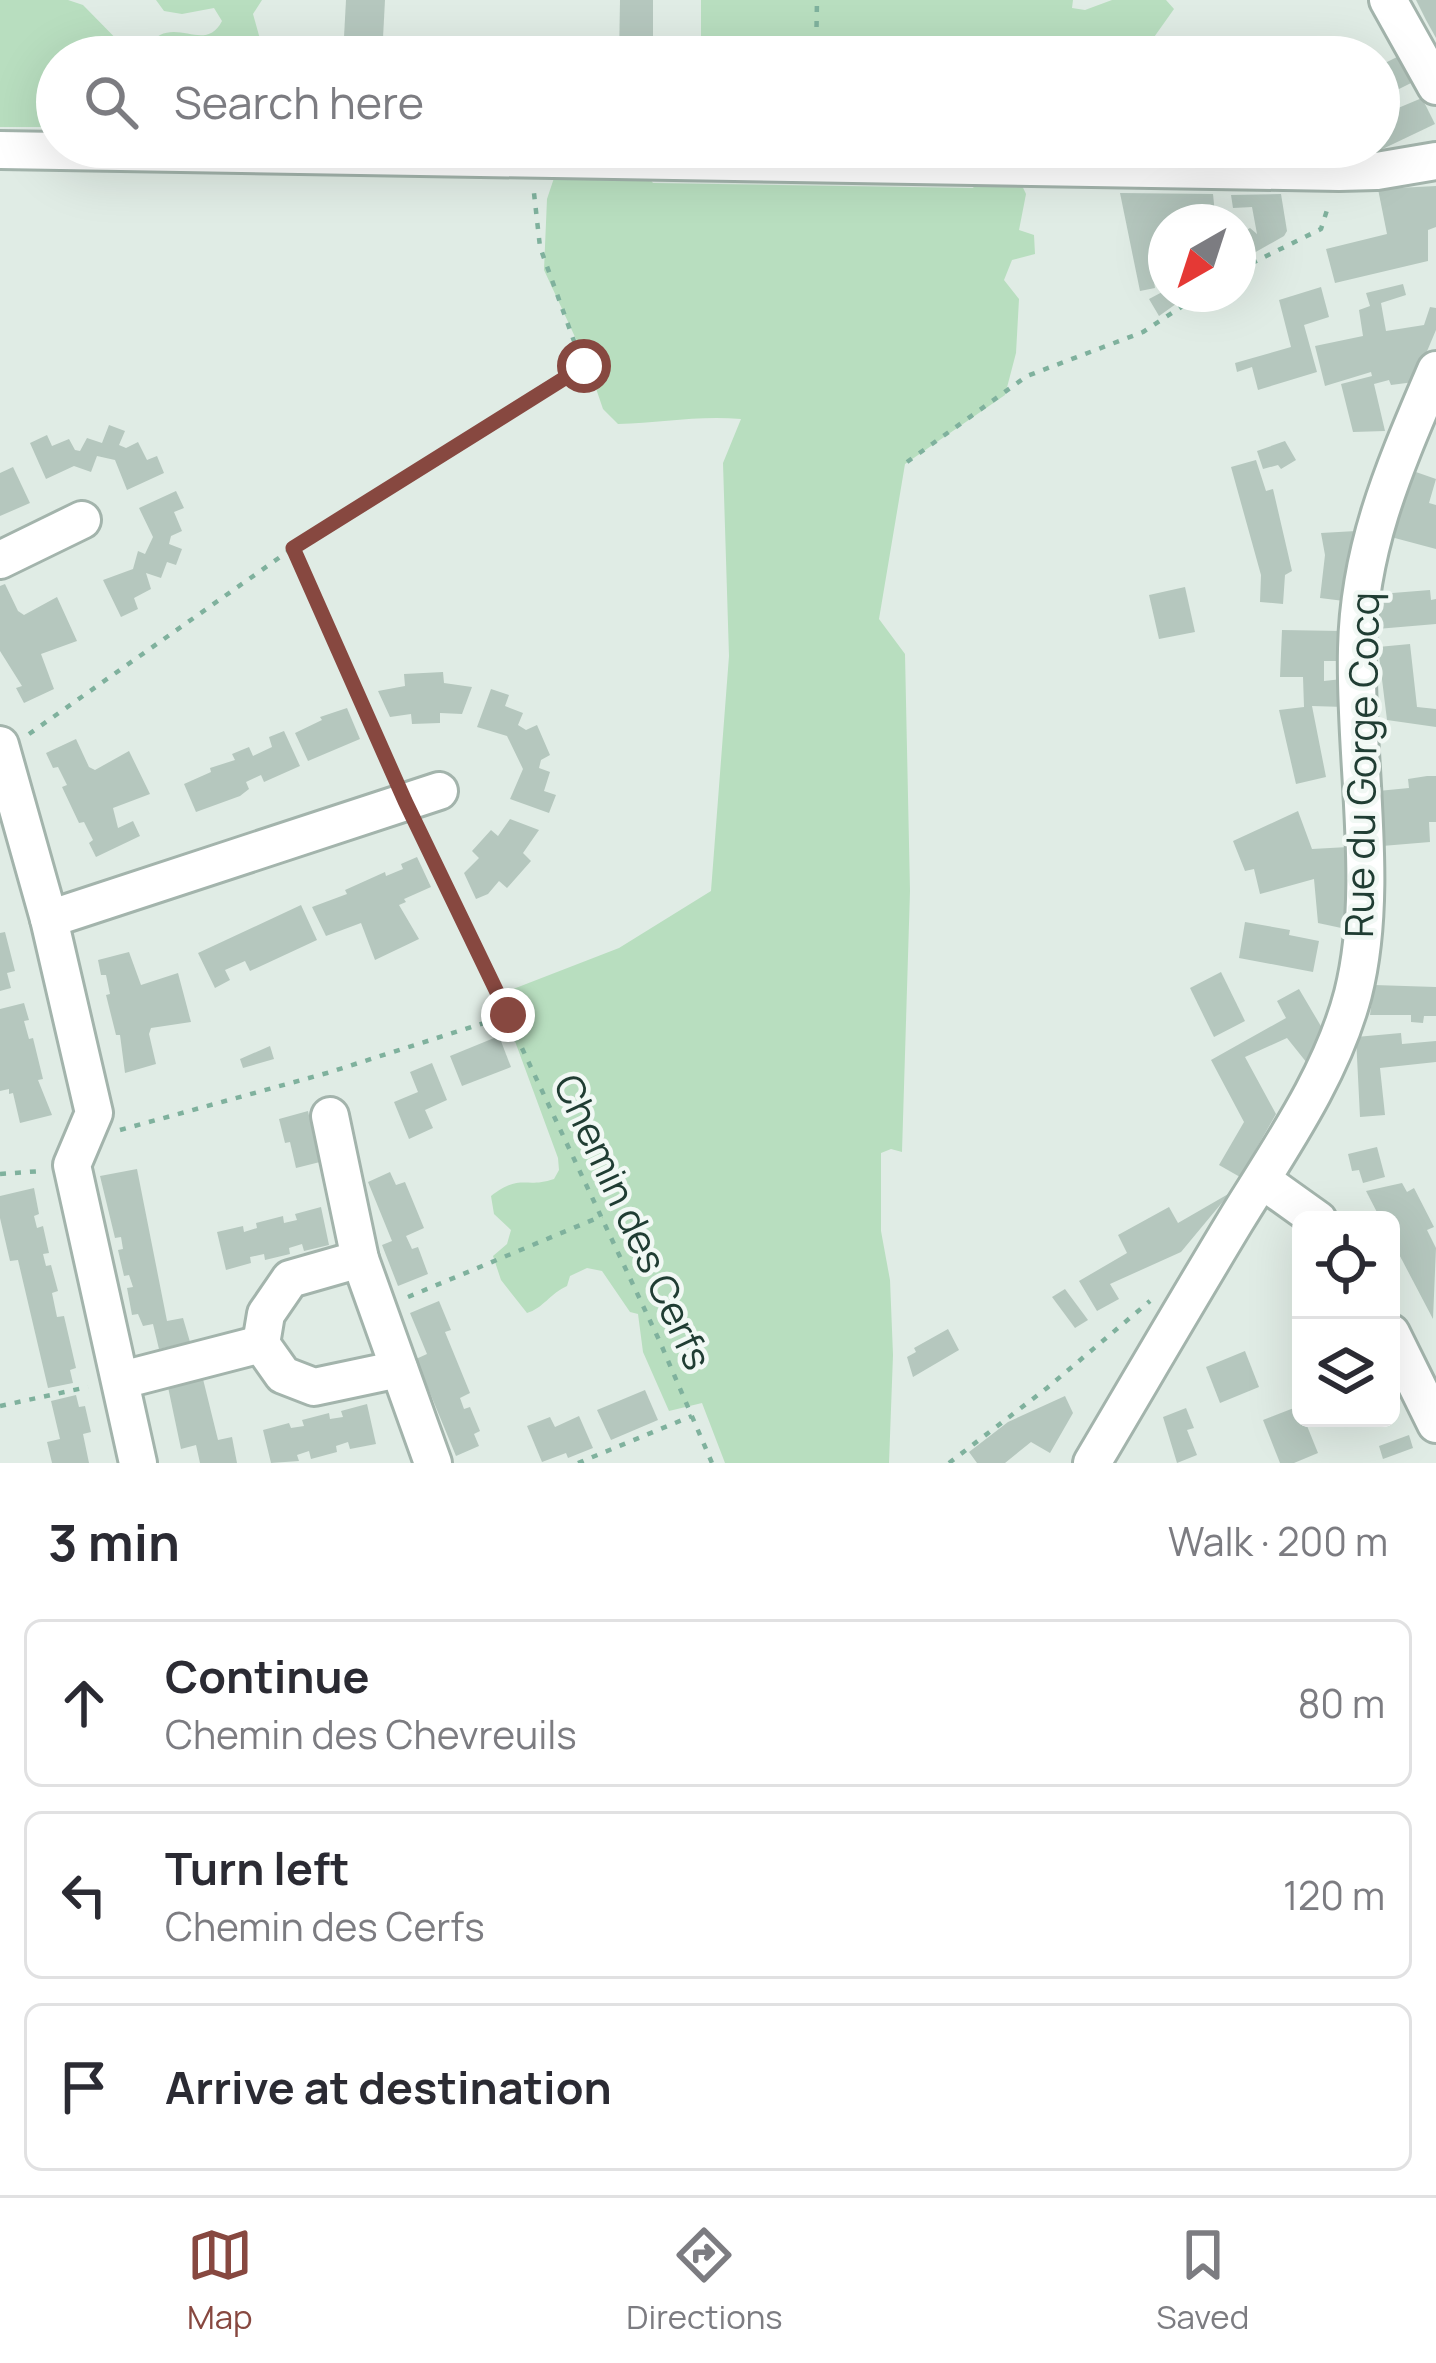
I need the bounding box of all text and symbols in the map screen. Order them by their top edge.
search box [36,36,1400,168]
icon: search [78,69,144,135]
text: Search here [174,71,424,133]
north arrow [1148,204,1256,312]
route start [557,339,611,393]
street label: Rue du Gorge Cocq [1331,592,1391,938]
route end [481,988,535,1042]
street label: Chemin des Cerfs [542,1065,726,1378]
map controls [1292,1211,1400,1427]
button: locate [1292,1211,1400,1319]
button: layers [1292,1319,1400,1427]
text: 3 min [48,1507,180,1576]
text: Walk · 200 m [1168,1514,1388,1568]
text: Continue [165,1645,370,1707]
icon: ahead [51,1670,117,1736]
text: 80 m [1298,1676,1385,1730]
text: Chemin des Chevreuils [165,1707,577,1761]
text: Turn left [165,1837,350,1899]
icon: left [51,1862,117,1928]
text: 120 m [1283,1868,1385,1922]
text: Chemin des Cerfs [165,1899,485,1953]
icon: arrive [51,2054,117,2120]
text: Arrive at destination [165,2056,612,2118]
tab: Map [187,2222,253,2339]
tab: Directions [626,2222,783,2339]
tab: Saved [1156,2222,1249,2339]

